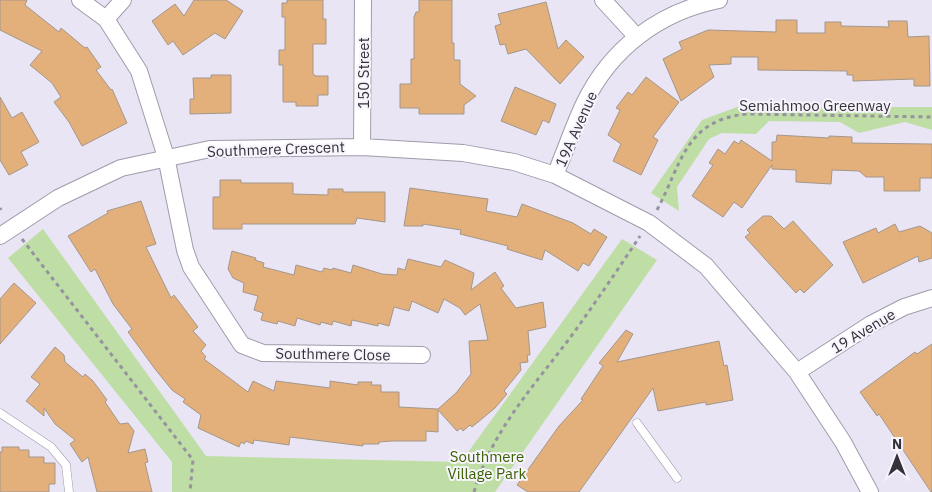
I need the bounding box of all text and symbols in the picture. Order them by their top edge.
street label: 150 Street [354,37,373,109]
street label: 19A Avenue [551,88,601,170]
street label: Semiahmoo Greenway [739,96,891,115]
street label: Southmere Crescent [207,137,345,161]
street label: 19 Avenue [827,304,899,358]
street label: Southmere Close [275,343,391,365]
north arrow [872,432,922,482]
text: N [892,435,902,453]
park label: Southmere Village Park [448,447,527,483]

